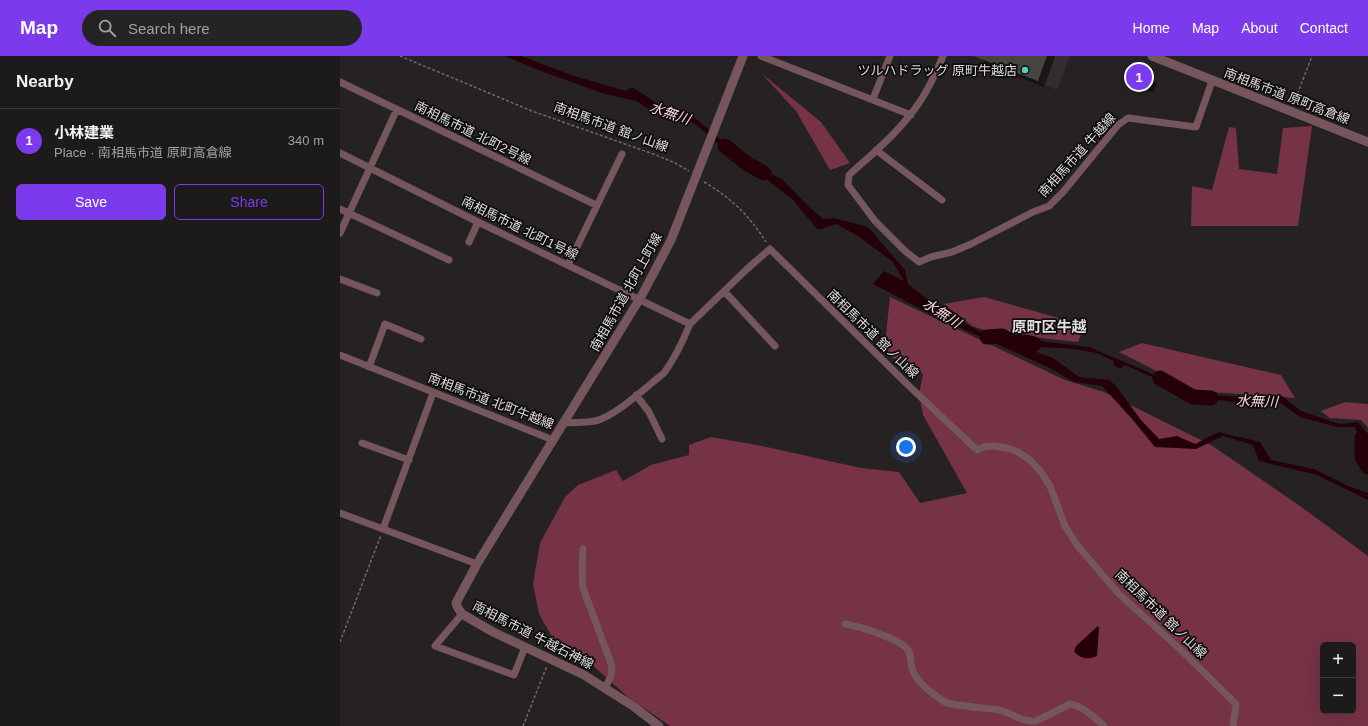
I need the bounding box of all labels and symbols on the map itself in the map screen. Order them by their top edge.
pin: 1 [1126,62,1152,92]
place label: ツルハドラッグ 原町牛越店 [857,63,1017,78]
marker: ツルハドラッグ 原町牛越店 [1020,65,1030,75]
street label: 南相馬市道 原町高倉線 [1222,65,1352,127]
street label: 南相馬市道 北町2号線 [412,98,534,168]
street label: 南相馬市道 舘ノ山線 [552,99,670,155]
water label: 水無川 [648,99,694,128]
street label: 南相馬市道 牛越線 [1035,110,1119,200]
street label: 南相馬市道 北町1号線 [459,193,581,263]
street label: 南相馬市道 北町上町線 [587,230,665,354]
street label: 南相馬市道 舘ノ山線 [824,287,922,381]
water label: 水無川 [920,295,966,332]
district label: 原町区牛越 [1011,318,1087,335]
street label: 南相馬市道 北町牛越線 [426,370,556,432]
water label: 水無川 [1236,392,1280,410]
your location [896,437,916,457]
street label: 南相馬市道 舘ノ山線 [1112,567,1210,661]
street label: 南相馬市道 牛越石神線 [470,598,596,672]

